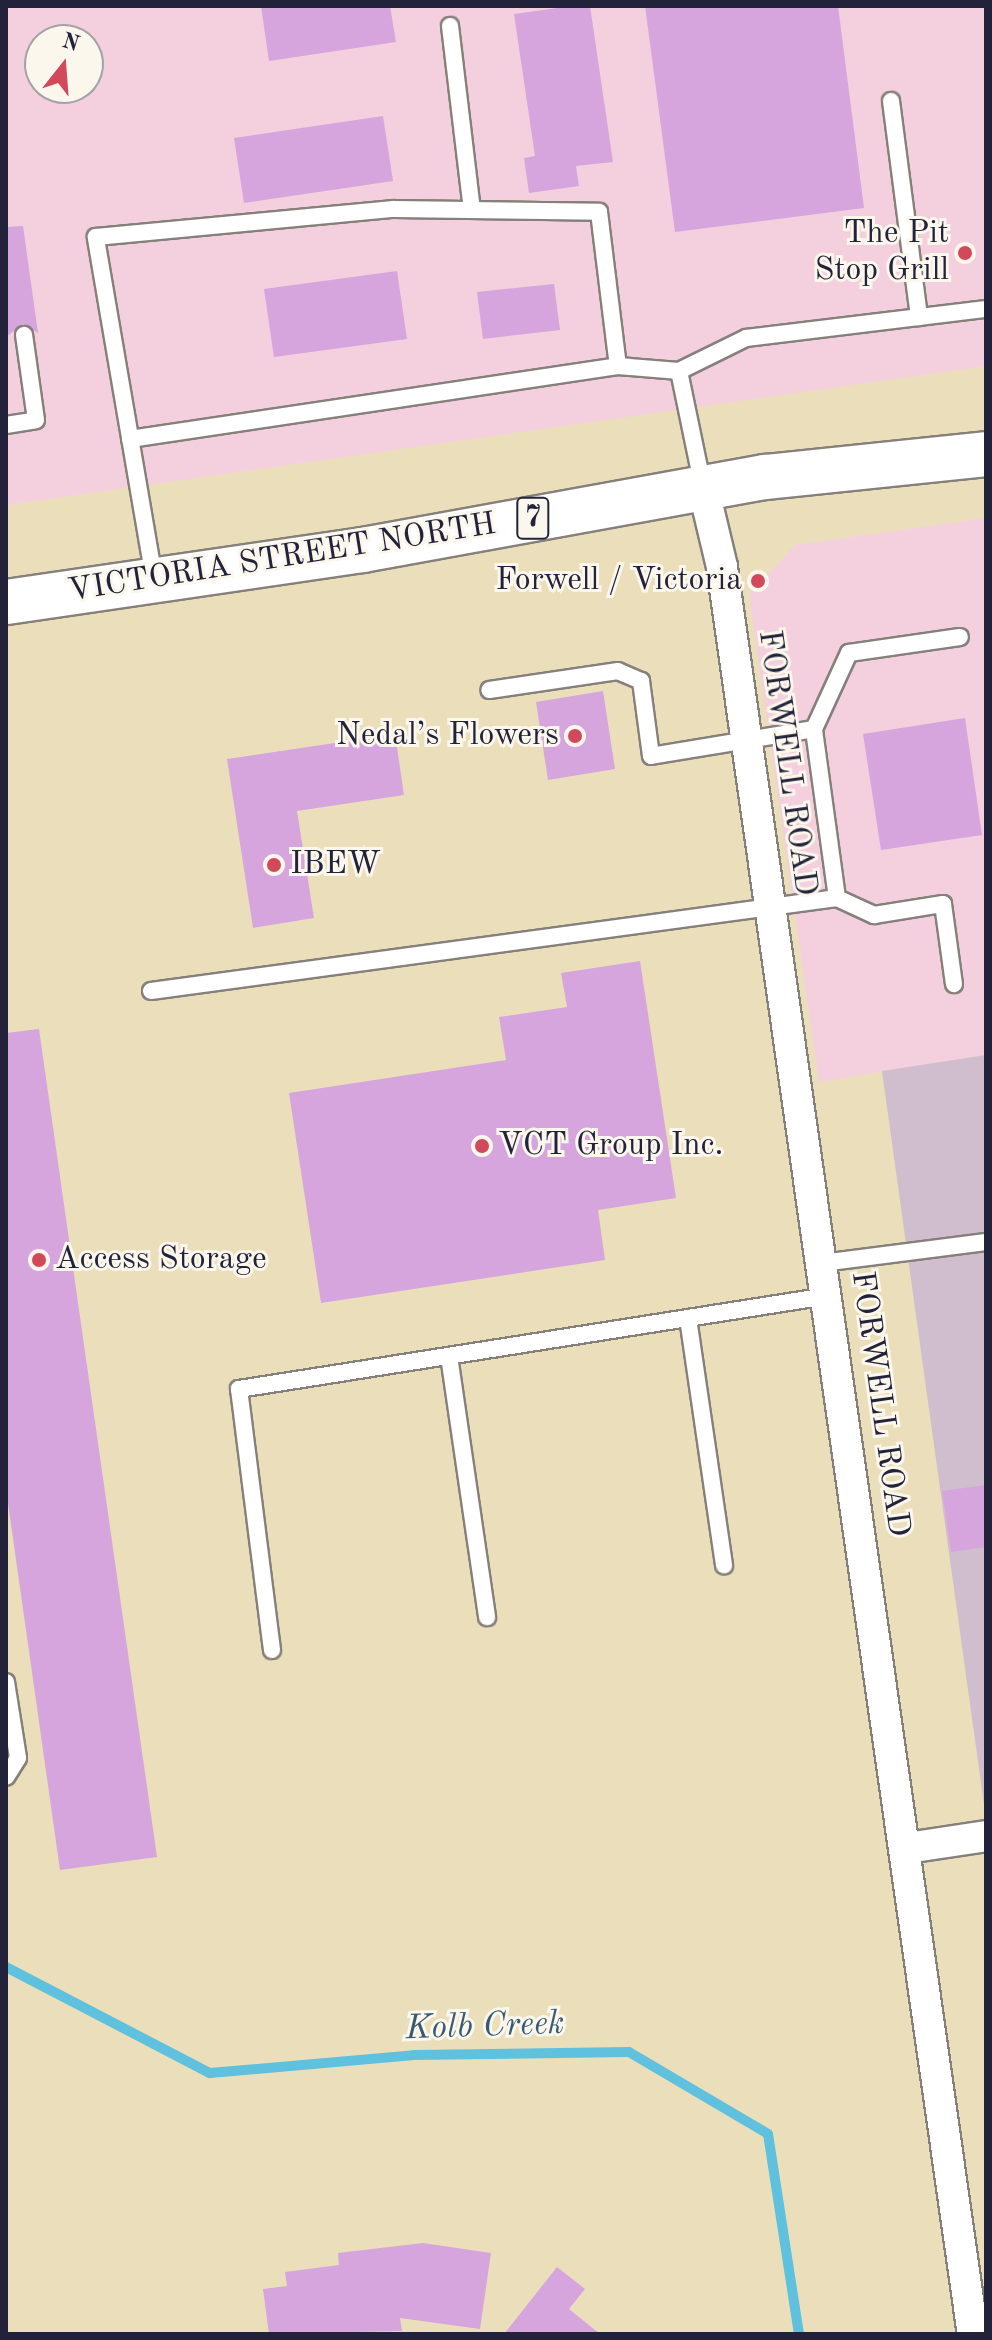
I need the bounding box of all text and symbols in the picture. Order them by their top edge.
north arrow [24,24,104,104]
text: N [59,30,82,56]
place label: The Pit Stop Grill [814,216,949,291]
marker: The Pit Stop Grill [956,244,974,262]
road number: 7 [515,492,551,544]
street label: VICTORIA STREET NORTH [65,506,499,612]
place label: Forwell / Victoria [496,562,742,600]
marker: Forwell / Victoria [749,572,767,590]
street label: FORWELL ROAD [748,628,824,898]
place label: Nedal’s Flowers [336,717,559,755]
marker: Nedal’s Flowers [566,727,584,745]
place label: IBEW [290,846,381,884]
marker: IBEW [265,856,283,874]
place label: VCT Group Inc. [498,1127,723,1165]
marker: VCT Group Inc. [473,1137,491,1155]
place label: Access Storage [55,1241,267,1279]
marker: Access Storage [30,1251,48,1269]
street label: FORWELL ROAD [841,1269,917,1539]
water label: Kolb Creek [405,2004,565,2050]

